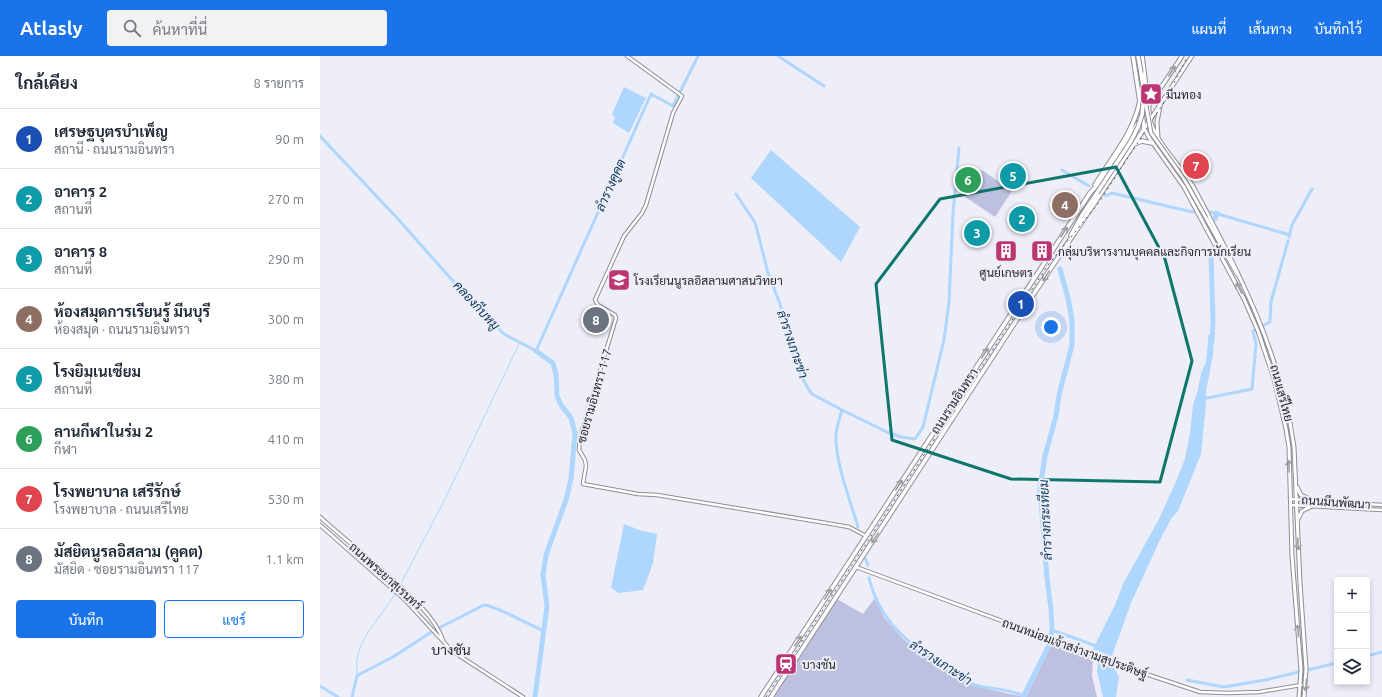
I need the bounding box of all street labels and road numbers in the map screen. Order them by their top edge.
street label: ซอยรามอินทรา 117 [574,347,614,445]
street label: ถนนเสรีไทย [1268,363,1297,423]
street label: ถนนรามอินทรา [928,366,980,436]
street label: ถนนมีนพัฒนา [1301,492,1371,511]
street label: ถนนพระยาสุเรนทร์ [345,539,426,615]
street label: ถนนหม่อมเจ้าสง่างามสุประดิษฐ์ [1000,615,1150,683]

